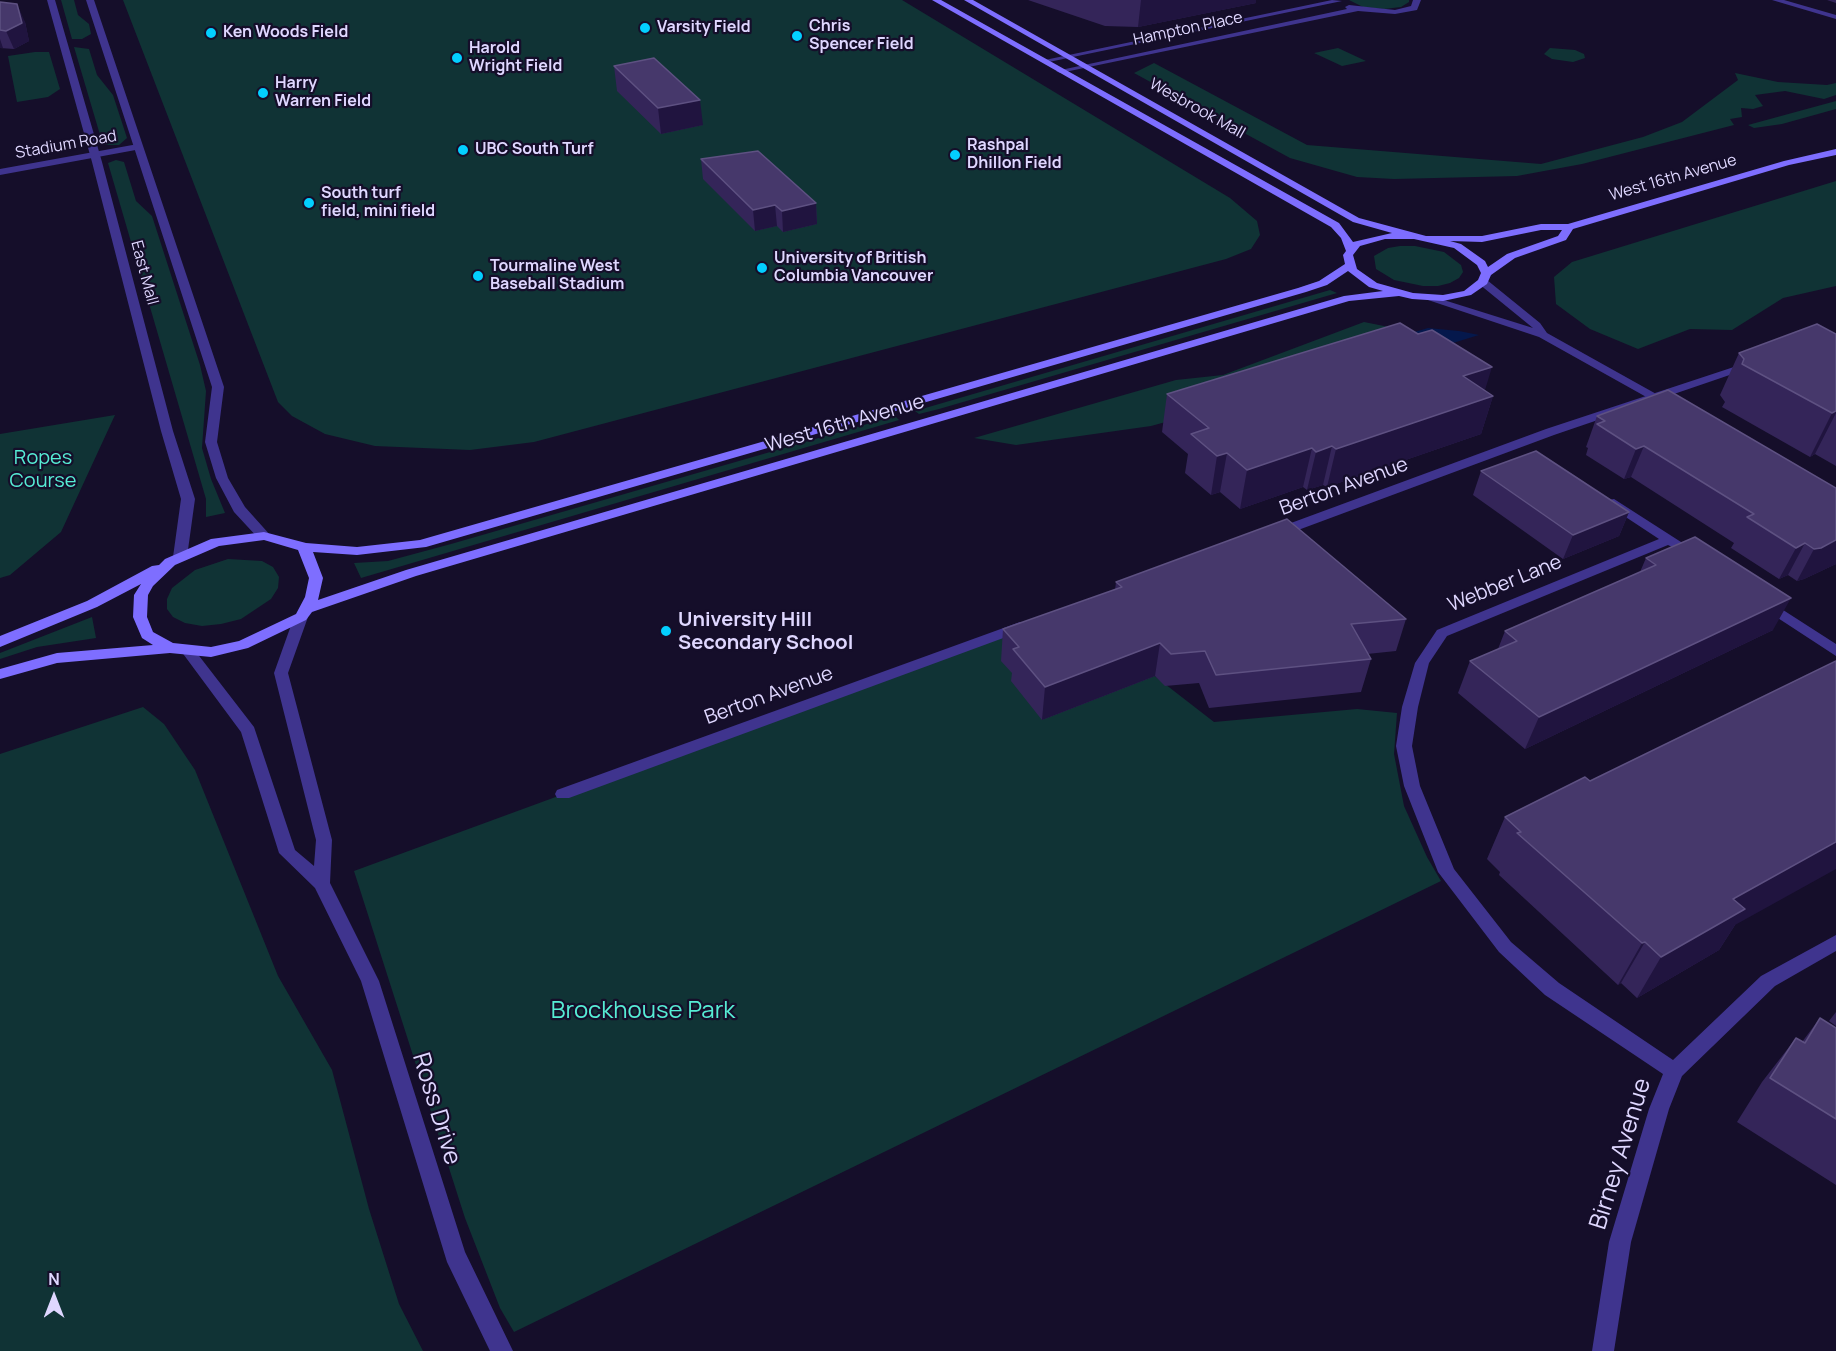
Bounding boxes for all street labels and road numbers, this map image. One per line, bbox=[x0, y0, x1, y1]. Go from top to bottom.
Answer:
street label: Hampton Place bbox=[1132, 8, 1244, 50]
street label: Wesbrook Mall bbox=[1146, 75, 1248, 143]
street label: Stadium Road bbox=[14, 127, 118, 163]
street label: West 16th Avenue bbox=[1607, 151, 1739, 205]
street label: East Mall bbox=[126, 239, 162, 307]
street label: West 16th Avenue bbox=[763, 390, 927, 458]
street label: Berton Avenue bbox=[1276, 453, 1412, 521]
street label: Webber Lane bbox=[1445, 550, 1565, 618]
street label: Berton Avenue bbox=[701, 662, 837, 730]
street label: Ross Drive bbox=[405, 1050, 467, 1168]
street label: Birney Avenue bbox=[1584, 1075, 1658, 1233]

